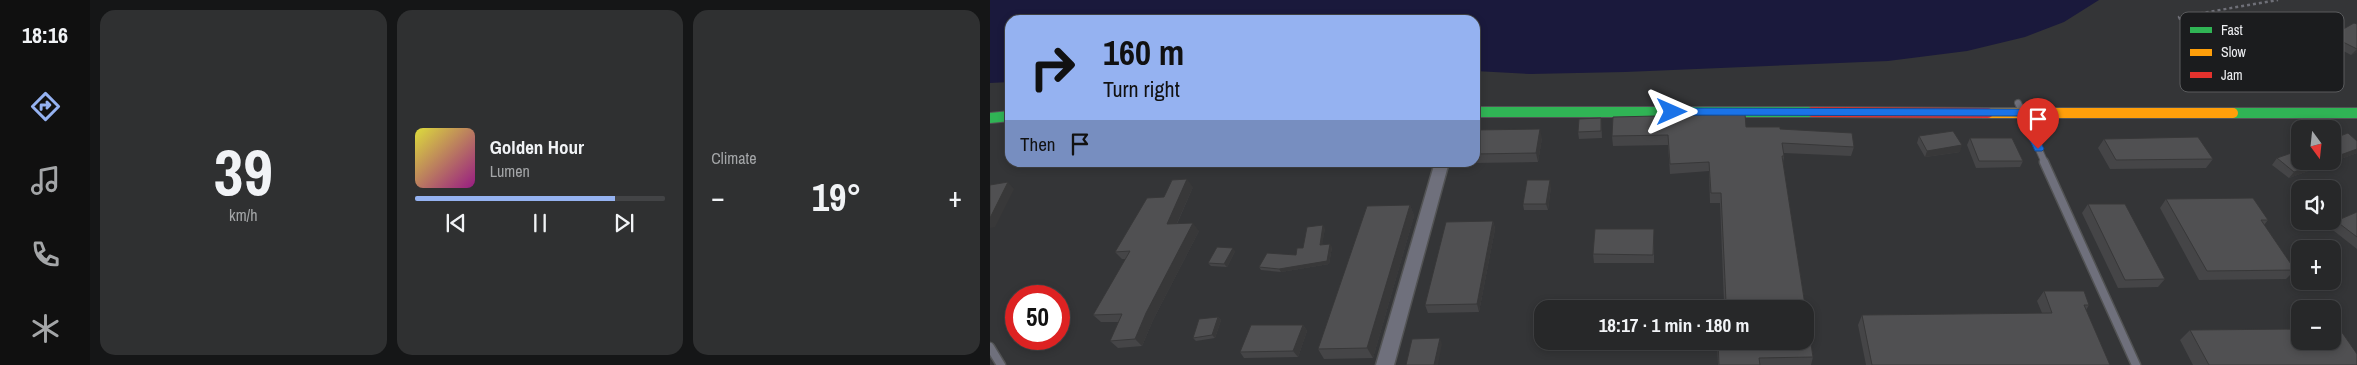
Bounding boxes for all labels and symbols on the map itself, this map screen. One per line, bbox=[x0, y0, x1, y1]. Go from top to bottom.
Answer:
legend bbox=[2180, 12, 2344, 92]
text: Fast bbox=[2221, 21, 2243, 39]
text: Slow bbox=[2221, 43, 2247, 61]
text: Jam bbox=[2221, 66, 2243, 84]
position arrow bbox=[1645, 85, 1697, 137]
pin bbox=[2017, 98, 2059, 149]
north arrow bbox=[2291, 120, 2341, 170]
speed limit sign: 50 bbox=[1005, 285, 1070, 350]

